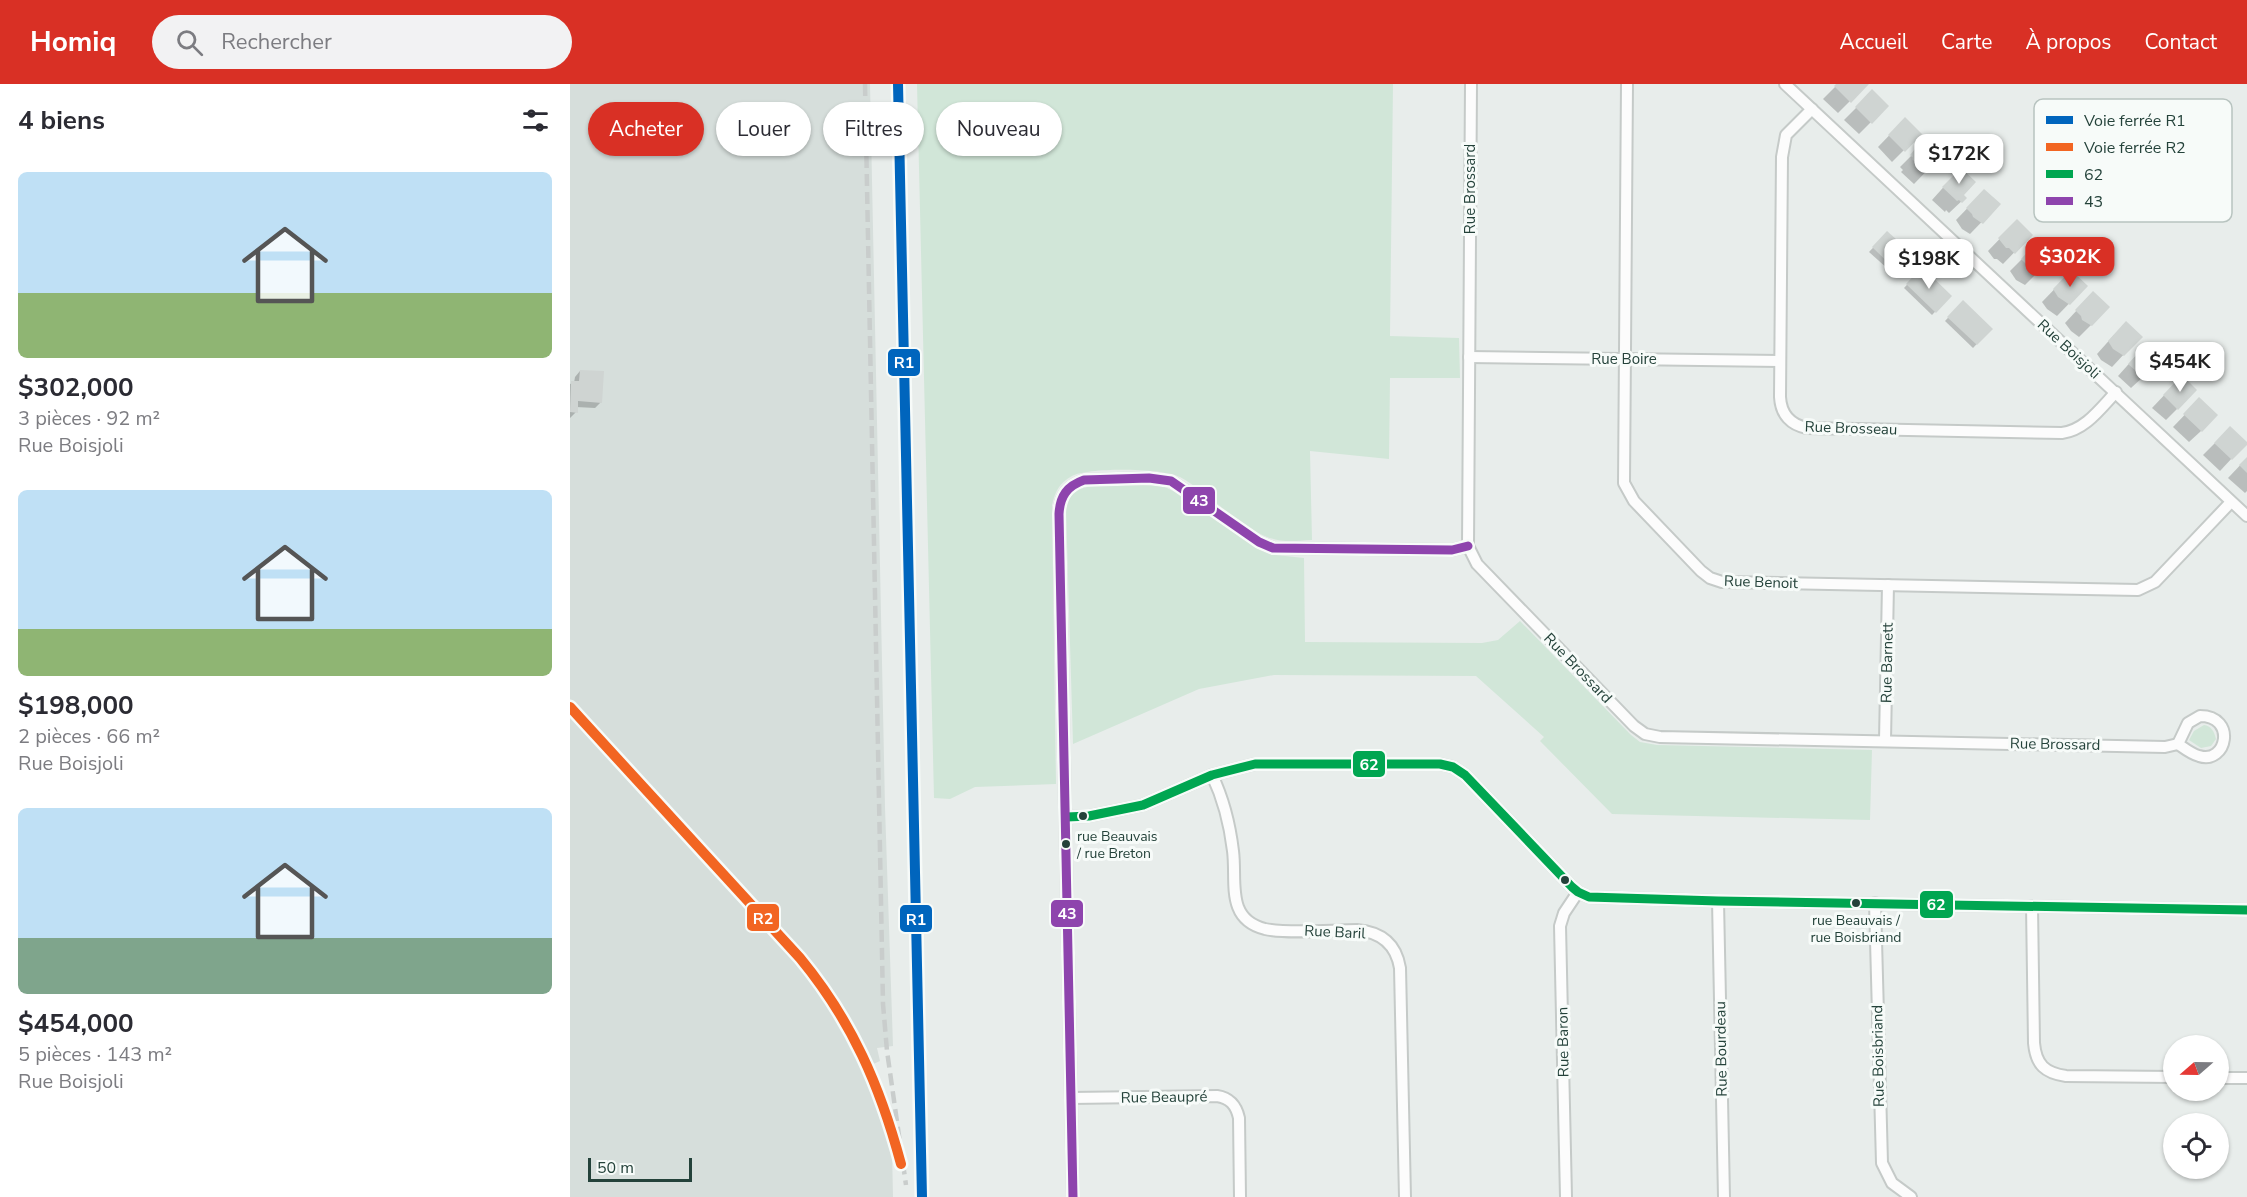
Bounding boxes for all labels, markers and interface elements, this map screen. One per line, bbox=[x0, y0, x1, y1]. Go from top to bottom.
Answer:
search box bbox=[152, 15, 572, 69]
text: Homiq bbox=[30, 23, 116, 61]
icon: search bbox=[173, 26, 206, 59]
text: Rechercher bbox=[221, 27, 332, 57]
text: Accueil bbox=[1839, 28, 1908, 56]
text: Carte bbox=[1941, 28, 1992, 56]
text: À propos bbox=[2025, 28, 2111, 56]
text: Contact bbox=[2144, 28, 2217, 56]
legend bbox=[2034, 99, 2232, 222]
chip: Acheter bbox=[588, 102, 704, 156]
chip: Louer bbox=[716, 102, 811, 156]
chip: Filtres bbox=[823, 102, 924, 156]
chip: Nouveau bbox=[936, 102, 1062, 156]
text: 4 biens bbox=[18, 103, 105, 138]
icon: filters bbox=[519, 104, 552, 137]
text: Voie ferrée R1 bbox=[2083, 110, 2186, 132]
pin: $172K bbox=[1917, 134, 2001, 185]
text: Voie ferrée R2 bbox=[2083, 137, 2186, 159]
text: $172K bbox=[1928, 140, 1990, 167]
street label: Rue Brossard bbox=[1460, 144, 1480, 234]
text: 62 bbox=[2084, 164, 2103, 186]
text: 43 bbox=[2084, 191, 2103, 213]
icon: home bbox=[231, 211, 339, 319]
pin: $302K bbox=[2028, 237, 2112, 288]
pin: $198K bbox=[1887, 239, 1971, 290]
text: $302K bbox=[2039, 243, 2101, 270]
text: $198K bbox=[1898, 245, 1960, 272]
street label: Rue Boisjoli bbox=[2033, 315, 2105, 383]
pin: $454K bbox=[2138, 342, 2222, 393]
line badge: R1 bbox=[887, 348, 921, 377]
text: $454K bbox=[2149, 348, 2211, 375]
street label: Rue Boire bbox=[1591, 349, 1657, 369]
text: R1 bbox=[894, 352, 914, 374]
text: $302,000 bbox=[18, 370, 134, 405]
text: 3 pièces · 92 m² bbox=[18, 405, 160, 432]
street label: Rue Brosseau bbox=[1804, 416, 1898, 440]
text: Rue Boisjoli bbox=[18, 432, 124, 459]
line badge: 43 bbox=[1182, 486, 1216, 515]
text: 43 bbox=[1189, 490, 1209, 512]
icon: home bbox=[231, 529, 339, 637]
street label: Rue Benoit bbox=[1724, 571, 1799, 593]
street label: Rue Barnett bbox=[1876, 622, 1898, 703]
street label: Rue Brossard bbox=[1539, 629, 1617, 707]
text: $198,000 bbox=[18, 688, 134, 723]
text: 2 pièces · 66 m² bbox=[18, 723, 160, 750]
street label: Rue Brossard bbox=[2010, 733, 2100, 755]
text: Rue Boisjoli bbox=[18, 750, 124, 777]
line badge: 62 bbox=[1352, 750, 1386, 778]
text: 62 bbox=[1359, 754, 1379, 776]
unlabelled marker bbox=[1077, 810, 1089, 822]
place label: rue Beauvais / rue Breton bbox=[1076, 827, 1158, 863]
marker: rue Beauvais / rue Breton bbox=[1060, 838, 1072, 850]
icon: home bbox=[231, 847, 339, 955]
unlabelled marker bbox=[1559, 874, 1571, 886]
line badge: 62 bbox=[1919, 890, 1954, 919]
text: 62 bbox=[1926, 894, 1946, 916]
marker: rue Beauvais / rue Boisbriand bbox=[1850, 897, 1862, 909]
line badge: 43 bbox=[1050, 899, 1084, 928]
line badge: R2 bbox=[746, 903, 780, 932]
text: 43 bbox=[1057, 903, 1077, 925]
line badge: R1 bbox=[899, 904, 933, 933]
text: R2 bbox=[753, 908, 773, 930]
text: R1 bbox=[906, 909, 926, 931]
place label: rue Beauvais / rue Boisbriand bbox=[1810, 911, 1902, 947]
street label: Rue Baril bbox=[1304, 920, 1367, 944]
street label: Rue Bourdeau bbox=[1710, 1001, 1732, 1097]
street label: Rue Boisbriand bbox=[1867, 1005, 1889, 1107]
text: $454,000 bbox=[18, 1006, 134, 1041]
street label: Rue Baron bbox=[1552, 1007, 1574, 1077]
north arrow bbox=[2163, 1035, 2229, 1101]
map controls bbox=[2163, 1035, 2229, 1179]
text: 5 pièces · 143 m² bbox=[18, 1041, 172, 1068]
text: Rue Boisjoli bbox=[18, 1068, 124, 1095]
street label: Rue Beaupré bbox=[1120, 1086, 1208, 1108]
button: locate bbox=[2163, 1113, 2229, 1179]
scale bar bbox=[588, 1155, 692, 1182]
text: 50 m bbox=[597, 1157, 634, 1179]

